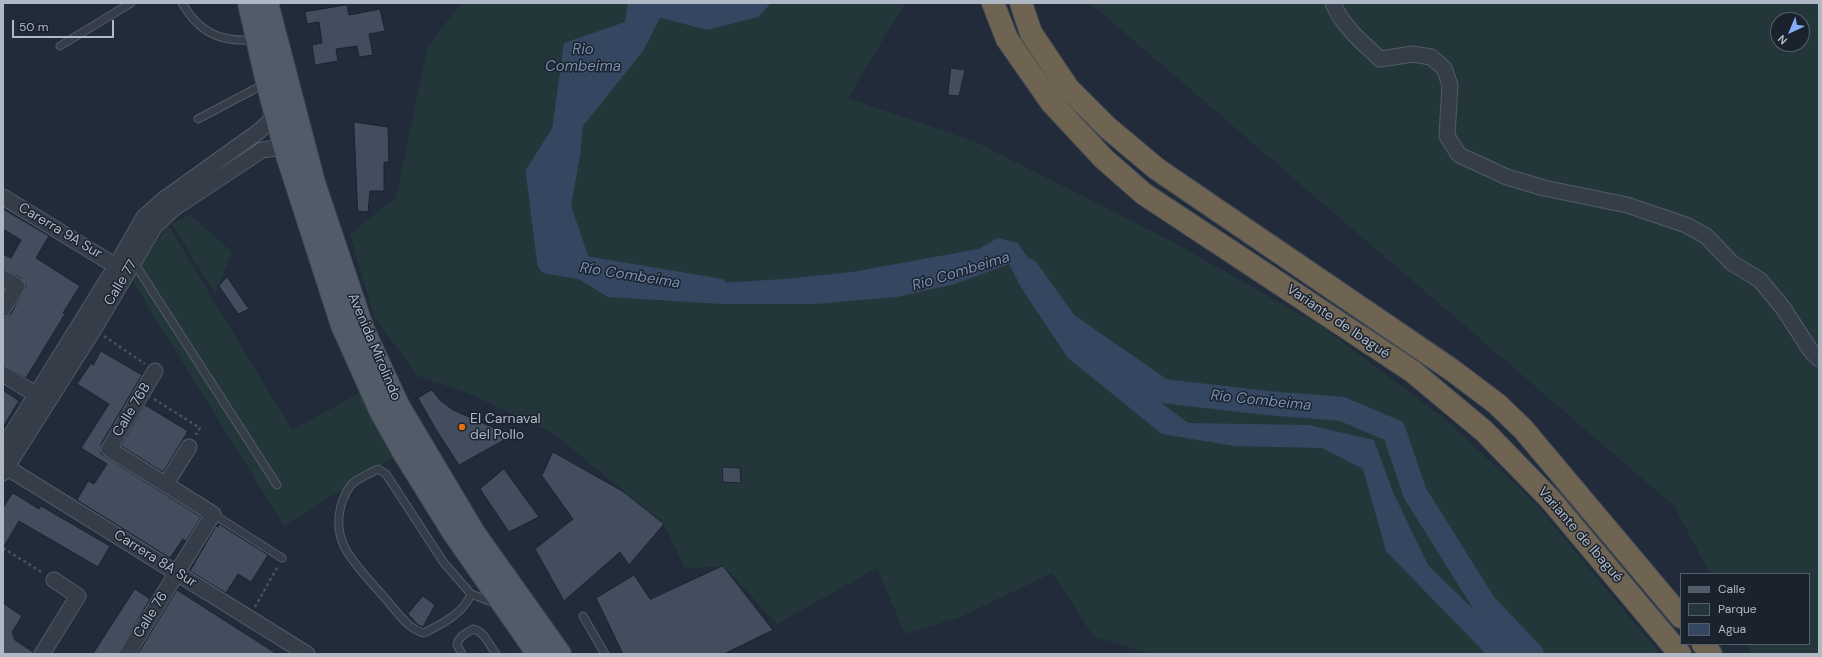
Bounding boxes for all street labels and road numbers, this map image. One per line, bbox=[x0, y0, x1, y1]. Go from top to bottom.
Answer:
street label: Carerra 9A Sur bbox=[15, 199, 105, 263]
street label: Calle 77 bbox=[101, 257, 141, 309]
street label: Variante de Ibagué bbox=[1283, 281, 1393, 363]
street label: Avenida Mirolindo bbox=[344, 291, 404, 403]
street label: Calle 76B bbox=[109, 380, 155, 440]
street label: Variante de Ibagué bbox=[1534, 484, 1626, 586]
street label: Carrera 8A Sur bbox=[110, 527, 200, 591]
street label: Calle 76 bbox=[130, 589, 172, 641]

